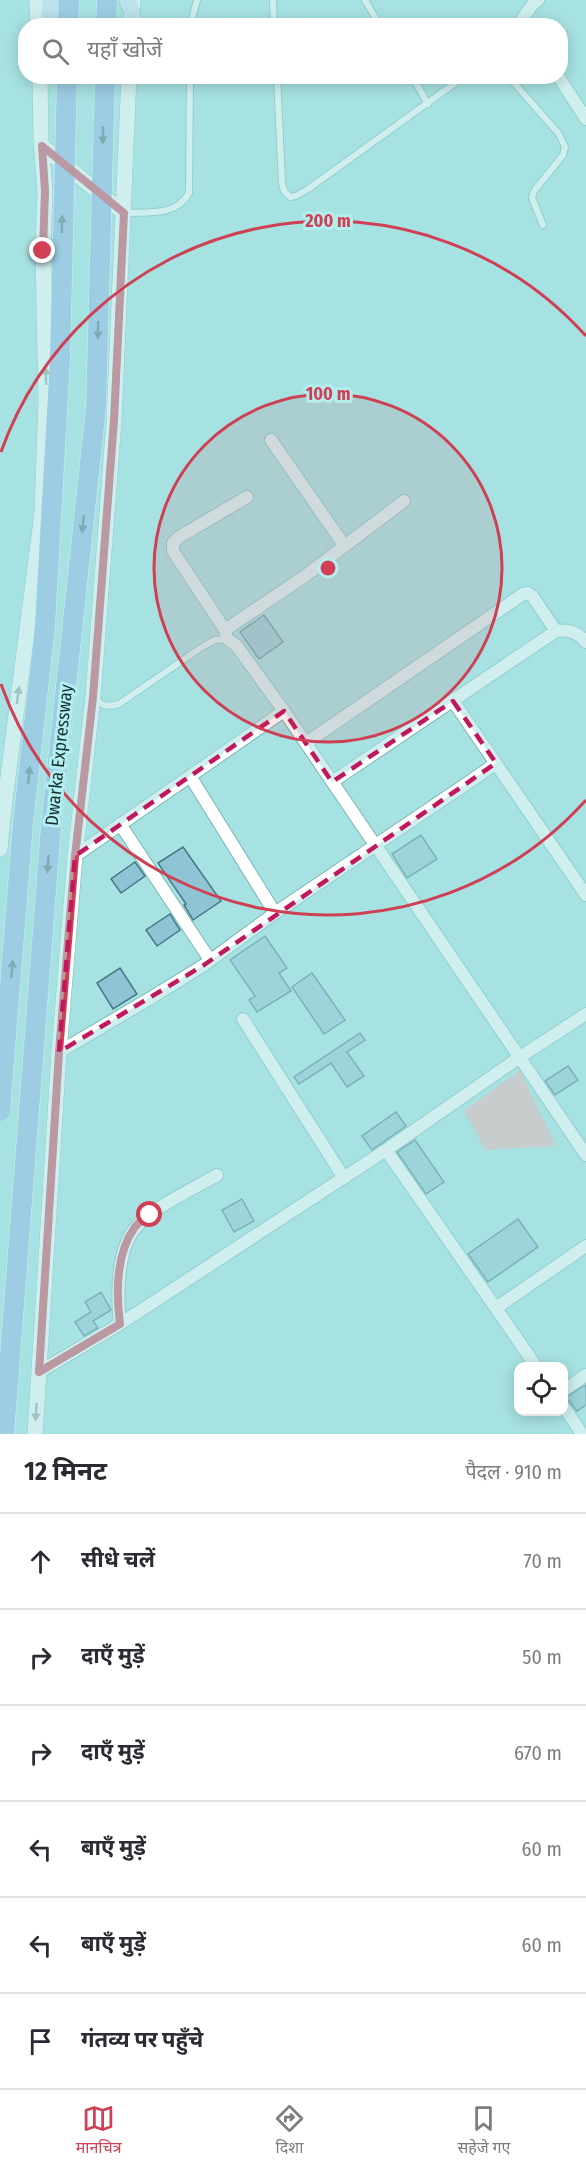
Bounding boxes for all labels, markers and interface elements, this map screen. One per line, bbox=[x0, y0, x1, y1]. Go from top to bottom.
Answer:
search box bbox=[18, 18, 568, 84]
icon: search bbox=[39, 35, 72, 68]
text: यहाँ खोजें bbox=[87, 36, 162, 63]
one-way arrow bbox=[98, 125, 108, 144]
text: 200 m bbox=[304, 210, 351, 232]
one-way arrow bbox=[57, 215, 67, 234]
route end bbox=[29, 237, 55, 263]
one-way arrow bbox=[93, 320, 103, 339]
one-way arrow bbox=[41, 367, 50, 386]
text: 100 m bbox=[306, 383, 350, 405]
one-way arrow bbox=[78, 515, 88, 534]
centre of rings bbox=[318, 558, 338, 578]
street label: Dwarka Expressway bbox=[41, 683, 77, 827]
one-way arrow bbox=[13, 686, 23, 705]
one-way arrow bbox=[24, 766, 34, 785]
one-way arrow bbox=[44, 855, 53, 874]
one-way arrow bbox=[7, 960, 16, 979]
route start bbox=[136, 1201, 162, 1227]
map controls bbox=[514, 1362, 568, 1416]
button: locate bbox=[514, 1362, 568, 1416]
one-way arrow bbox=[31, 1403, 41, 1422]
text: 12 मिनट bbox=[24, 1456, 107, 1487]
text: पैदल · 910 m bbox=[465, 1460, 562, 1484]
icon: ahead bbox=[24, 1545, 57, 1578]
text: सीधे चलें bbox=[81, 1546, 155, 1573]
text: 70 m bbox=[524, 1549, 562, 1573]
icon: right bbox=[24, 1641, 57, 1674]
text: दाएँ मुड़ें bbox=[81, 1642, 145, 1669]
text: 50 m bbox=[522, 1645, 562, 1669]
icon: right bbox=[24, 1737, 57, 1770]
text: दाएँ मुड़ें bbox=[81, 1738, 145, 1765]
text: 670 m bbox=[514, 1741, 562, 1765]
icon: left bbox=[24, 1833, 57, 1866]
text: बाएँ मुड़ें bbox=[81, 1834, 146, 1861]
text: 60 m bbox=[522, 1837, 562, 1861]
icon: left bbox=[24, 1929, 57, 1962]
text: बाएँ मुड़ें bbox=[81, 1930, 146, 1957]
text: 60 m bbox=[522, 1933, 562, 1957]
icon: arrive bbox=[24, 2025, 57, 2058]
text: गंतव्य पर पहुँचे bbox=[81, 2026, 203, 2053]
tab: मानचित्र bbox=[76, 2102, 121, 2160]
tab: दिशा bbox=[273, 2102, 306, 2160]
tab: सहेजे गए bbox=[457, 2102, 510, 2160]

